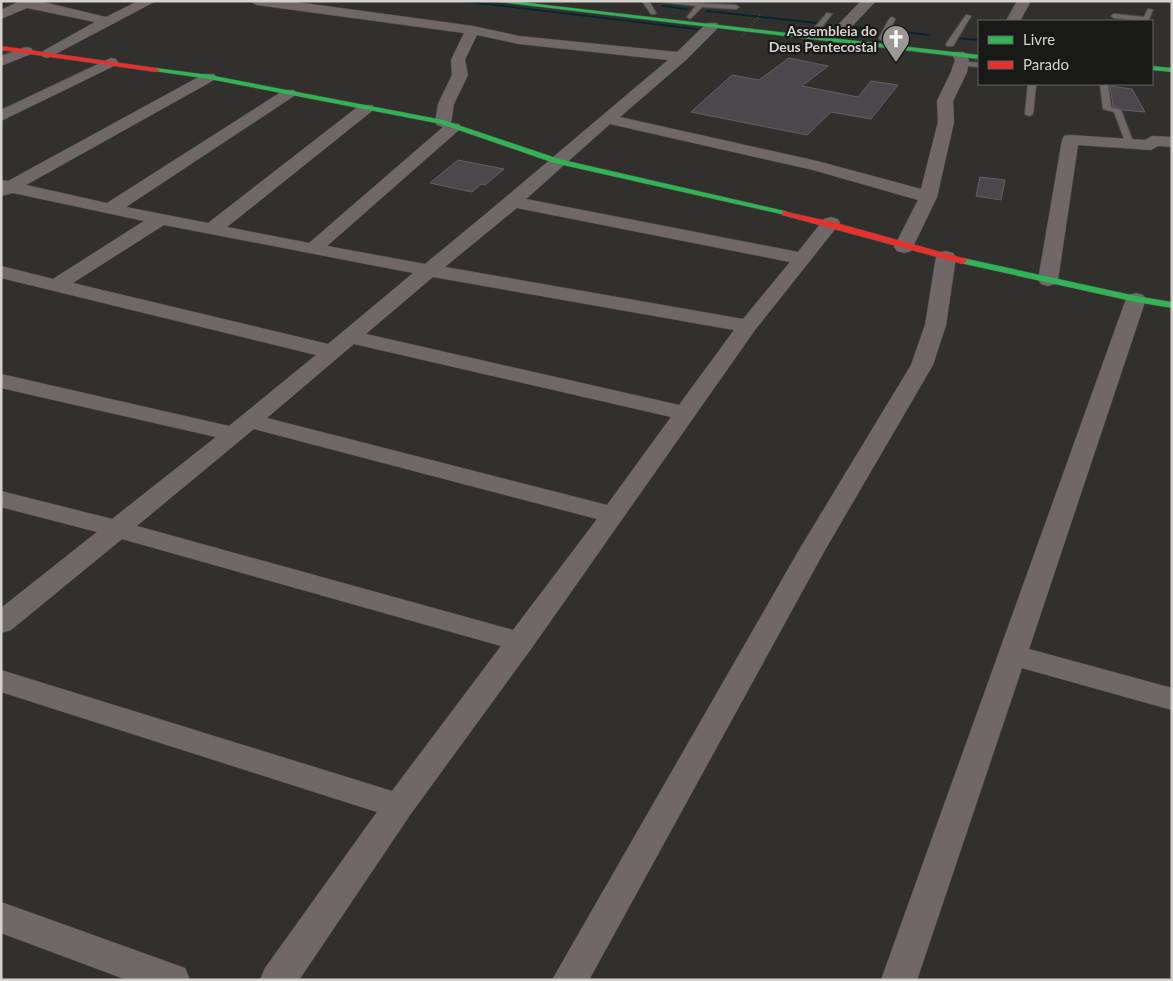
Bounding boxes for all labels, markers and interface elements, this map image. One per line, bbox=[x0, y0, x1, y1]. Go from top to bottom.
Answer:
legend bbox=[978, 20, 1153, 85]
place label: Assembleia do Deus Pentecostal bbox=[769, 22, 877, 55]
church icon: Assembleia do Deus Pentecostal bbox=[881, 24, 911, 63]
text: Livre bbox=[1023, 30, 1055, 48]
text: Parado bbox=[1023, 55, 1069, 73]

